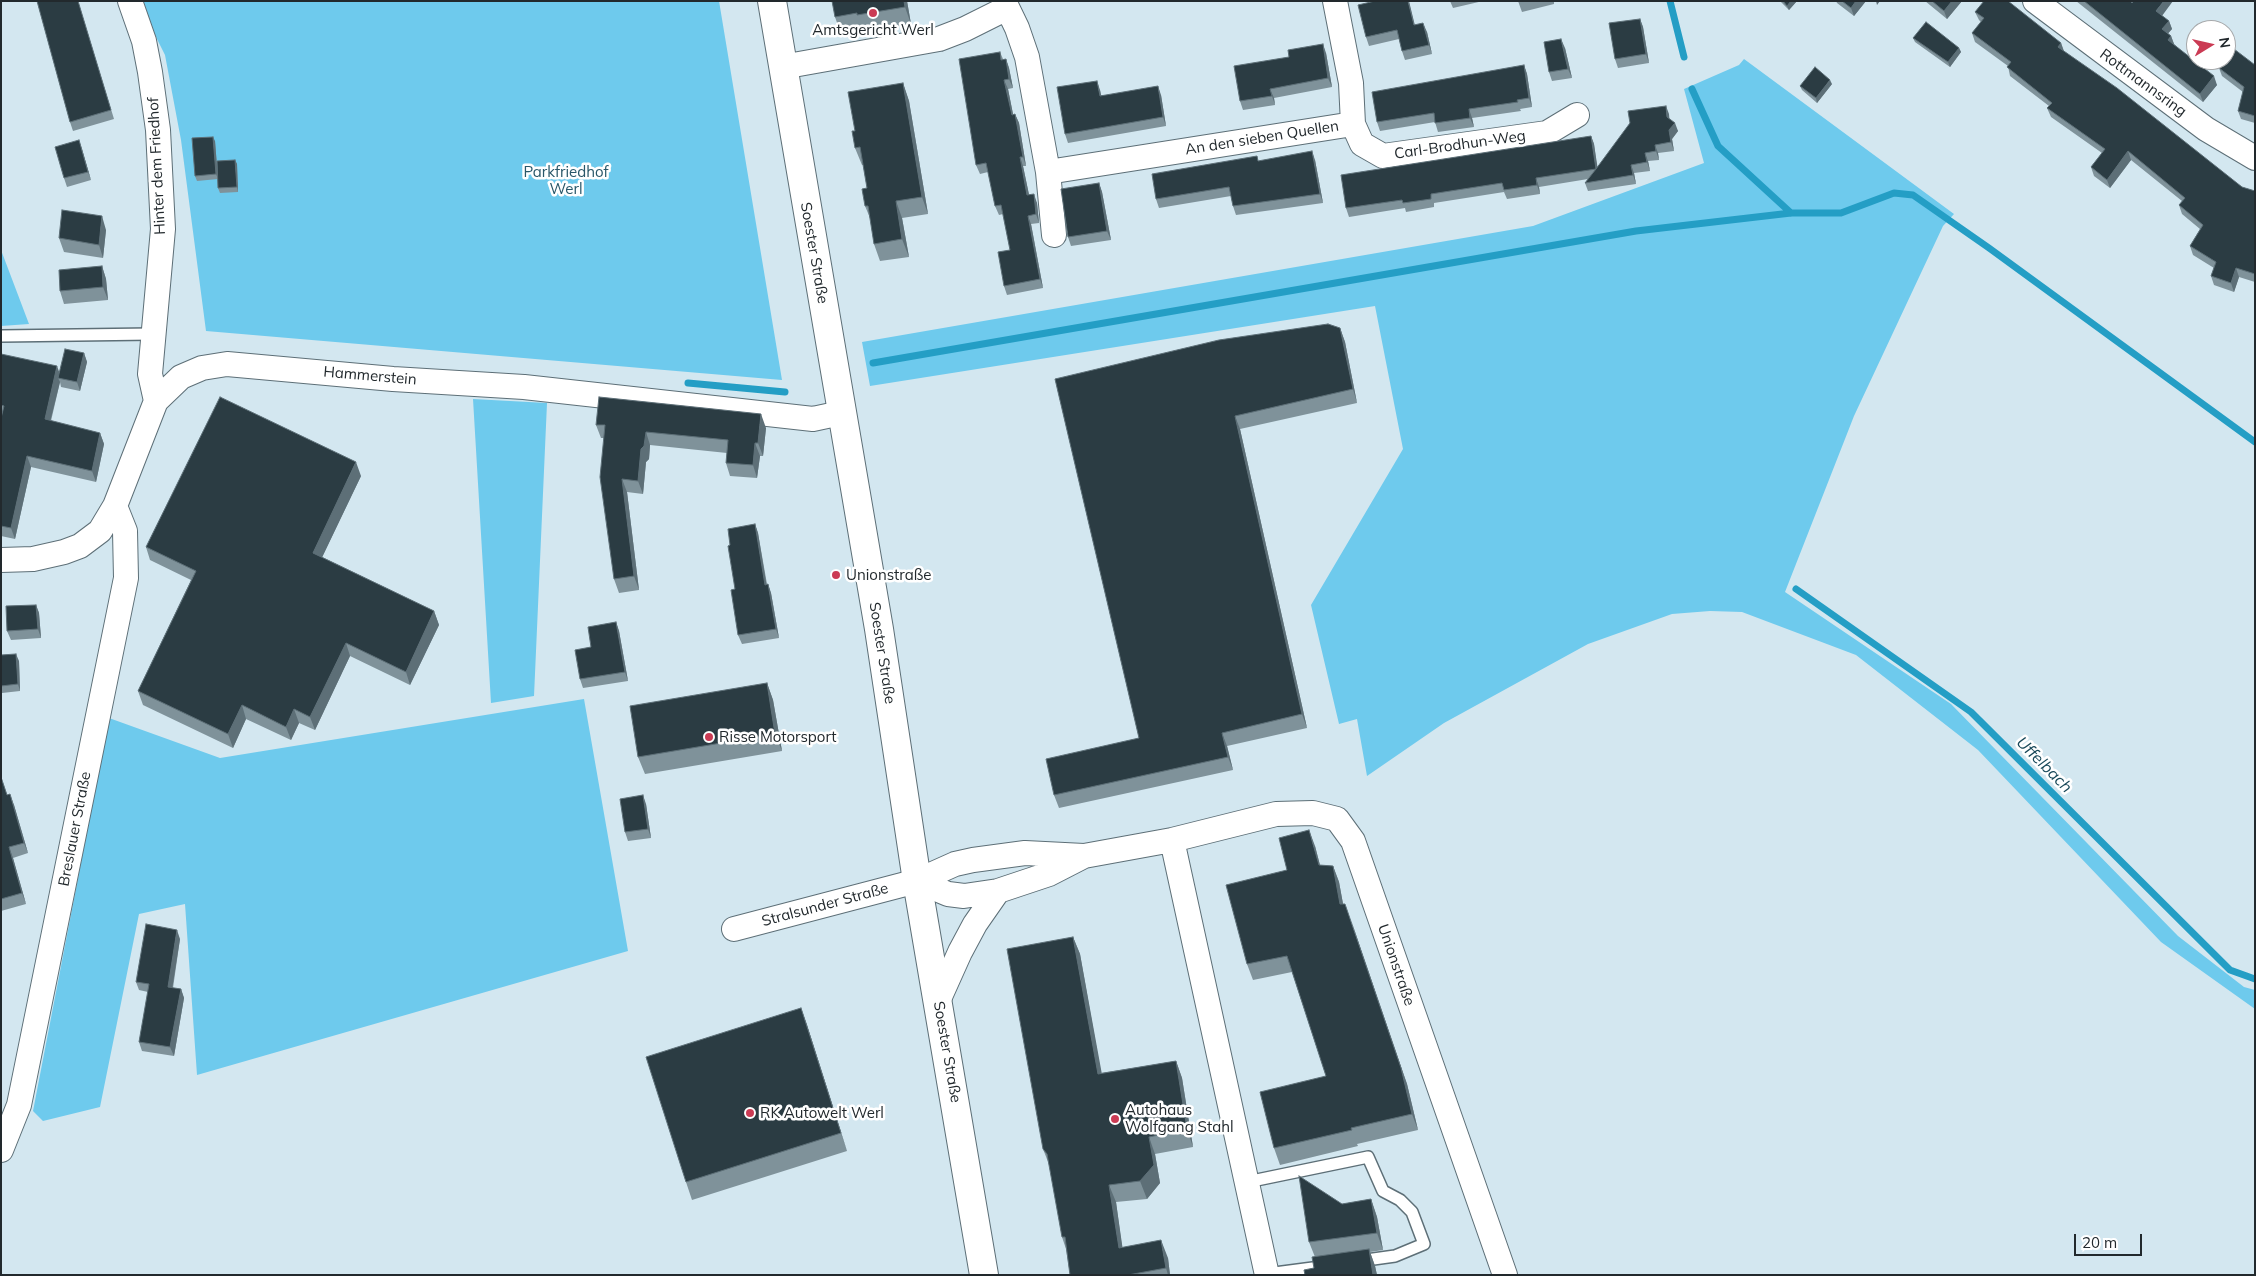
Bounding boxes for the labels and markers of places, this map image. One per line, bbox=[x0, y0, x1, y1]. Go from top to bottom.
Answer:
marker: Amtsgericht Werl bbox=[867, 7, 879, 19]
place label: Amtsgericht Werl bbox=[812, 21, 934, 39]
place label: Unionstraße bbox=[846, 566, 931, 584]
marker: Unionstraße bbox=[830, 569, 842, 581]
place label: Risse Motorsport bbox=[719, 728, 836, 746]
marker: Risse Motorsport bbox=[703, 731, 715, 743]
place label: Autohaus Wolfgang Stahl bbox=[1125, 1101, 1234, 1136]
place label: RK Autowelt Werl bbox=[760, 1104, 884, 1122]
marker: RK Autowelt Werl bbox=[744, 1107, 756, 1119]
marker: Autohaus Wolfgang Stahl bbox=[1109, 1113, 1121, 1125]

